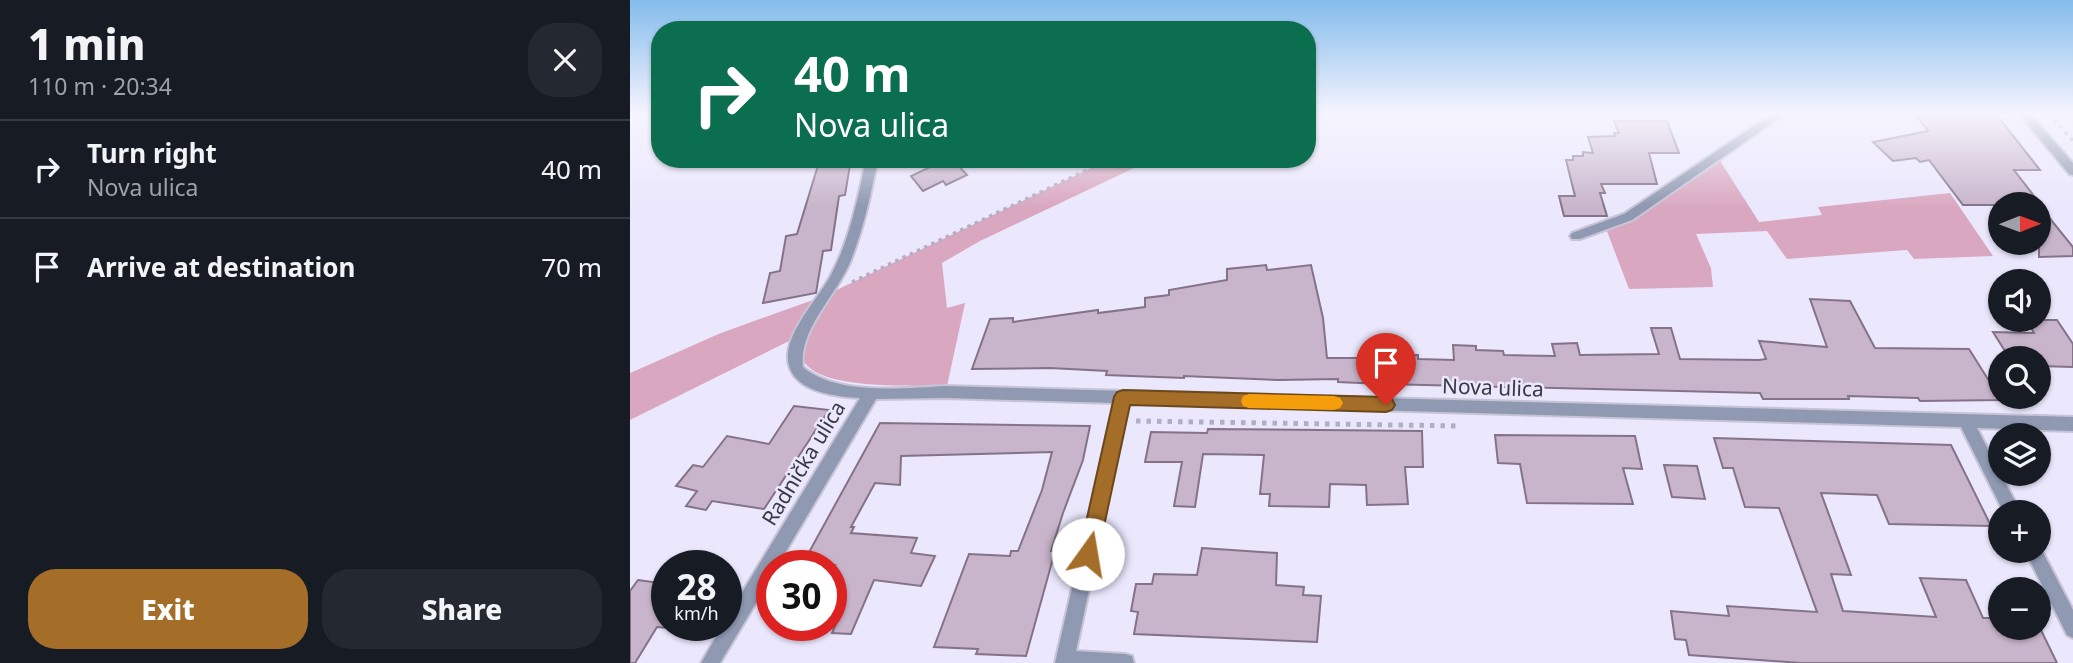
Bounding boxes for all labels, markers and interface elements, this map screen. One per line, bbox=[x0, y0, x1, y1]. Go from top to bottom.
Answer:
text: 1 min bbox=[28, 15, 145, 72]
button: close bbox=[528, 23, 602, 97]
text: 40 m bbox=[794, 40, 911, 106]
icon: right bbox=[679, 49, 770, 140]
text: 110 m · 20:34 bbox=[28, 70, 172, 102]
text: Nova ulica bbox=[794, 103, 949, 146]
text: Turn right bbox=[87, 135, 217, 171]
icon: right bbox=[28, 150, 66, 188]
text: 40 m bbox=[541, 151, 602, 187]
text: Nova ulica bbox=[87, 171, 199, 203]
north arrow bbox=[1988, 192, 2051, 256]
map controls bbox=[1988, 192, 2051, 640]
icon: arrive bbox=[28, 248, 66, 286]
text: Arrive at destination bbox=[87, 249, 356, 285]
text: 70 m bbox=[541, 249, 602, 285]
button: sound bbox=[1988, 269, 2051, 332]
pin bbox=[1356, 333, 1416, 405]
icon: arrive bbox=[1367, 344, 1405, 382]
button: search bbox=[1988, 346, 2051, 409]
street label: Nova ulica bbox=[1442, 371, 1544, 403]
street label: Radnička ulica bbox=[755, 396, 851, 530]
button: layers bbox=[1988, 423, 2051, 486]
button: + bbox=[1988, 500, 2051, 563]
position arrow bbox=[1051, 517, 1125, 591]
speed limit sign: 30 bbox=[756, 550, 847, 641]
text: 28 bbox=[676, 563, 717, 610]
button: Exit bbox=[28, 569, 308, 649]
button: Share bbox=[322, 569, 602, 649]
button: − bbox=[1988, 577, 2051, 640]
text: km/h bbox=[674, 601, 719, 625]

